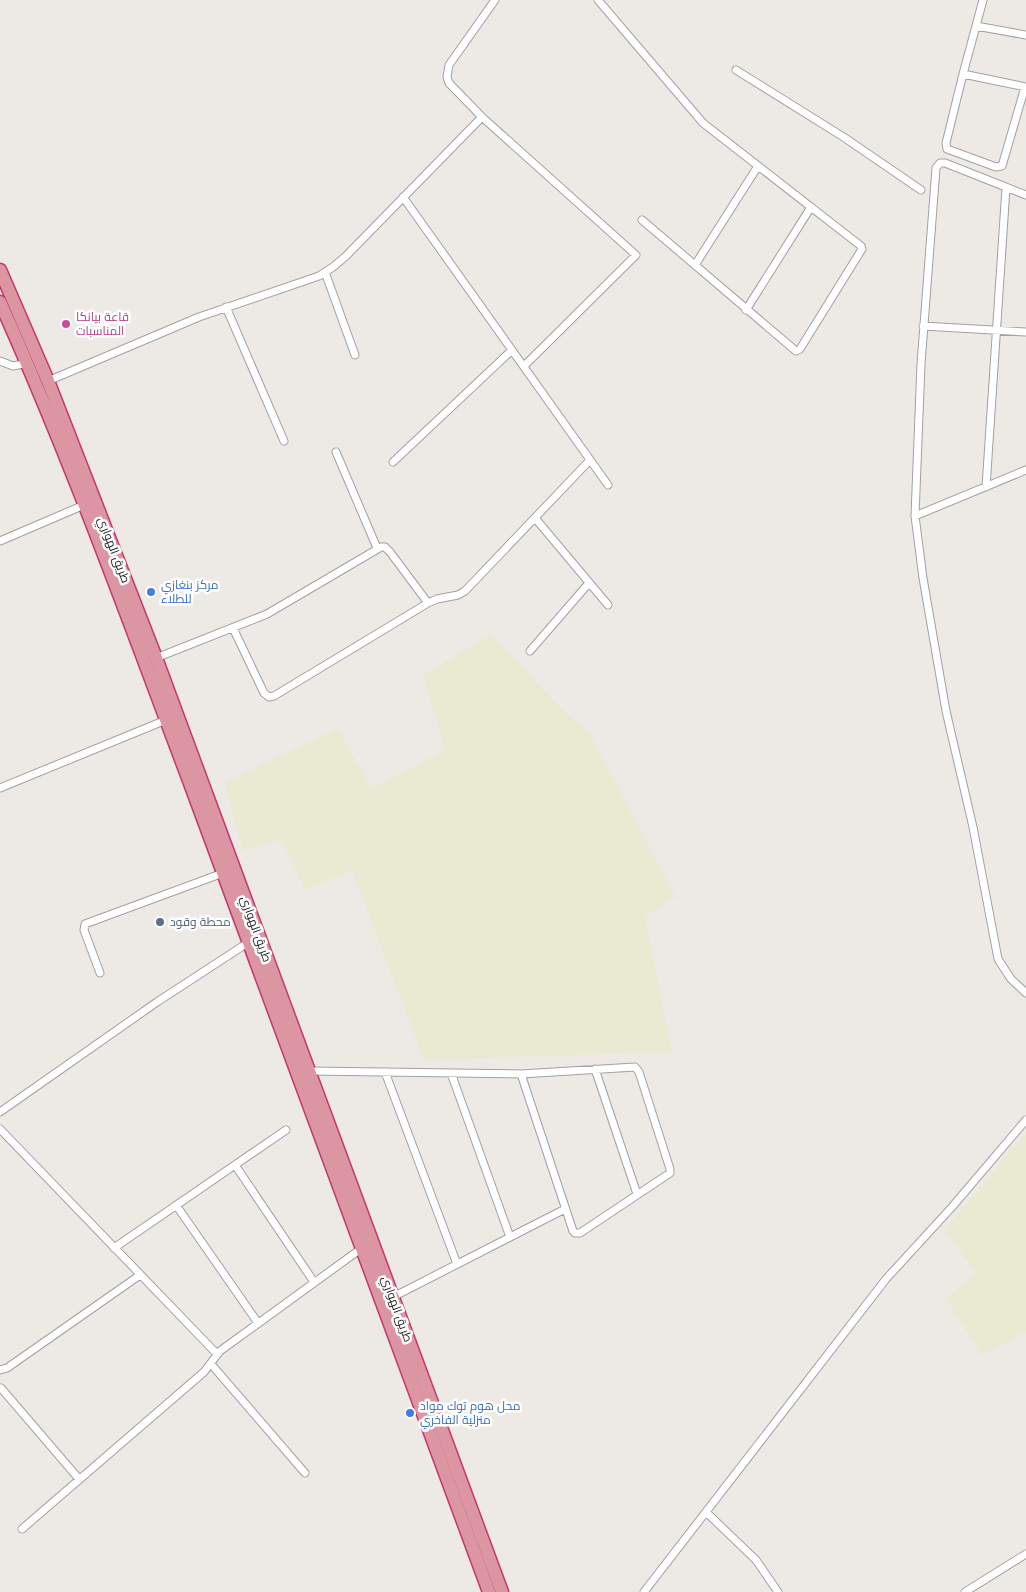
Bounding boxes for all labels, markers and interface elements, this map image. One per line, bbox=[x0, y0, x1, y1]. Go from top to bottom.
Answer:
place label: قاعة بيانكا المناسبات bbox=[76, 309, 129, 338]
marker: قاعة بيانكا المناسبات bbox=[60, 318, 72, 330]
street label: طريق الهواري bbox=[92, 515, 134, 586]
place label: مركز بنغازي للطلاء bbox=[161, 577, 219, 606]
marker: مركز بنغازي للطلاء bbox=[145, 586, 157, 598]
street label: طريق الهواري bbox=[235, 894, 275, 965]
place label: محطة وقود bbox=[170, 914, 231, 929]
marker: محطة وقود bbox=[154, 916, 166, 928]
street label: طريق الهواري bbox=[376, 1274, 416, 1345]
place label: محل هوم توك مواد منزلية الفاخري bbox=[420, 1398, 520, 1430]
marker: محل هوم توك مواد منزلية الفاخري bbox=[404, 1407, 416, 1419]

